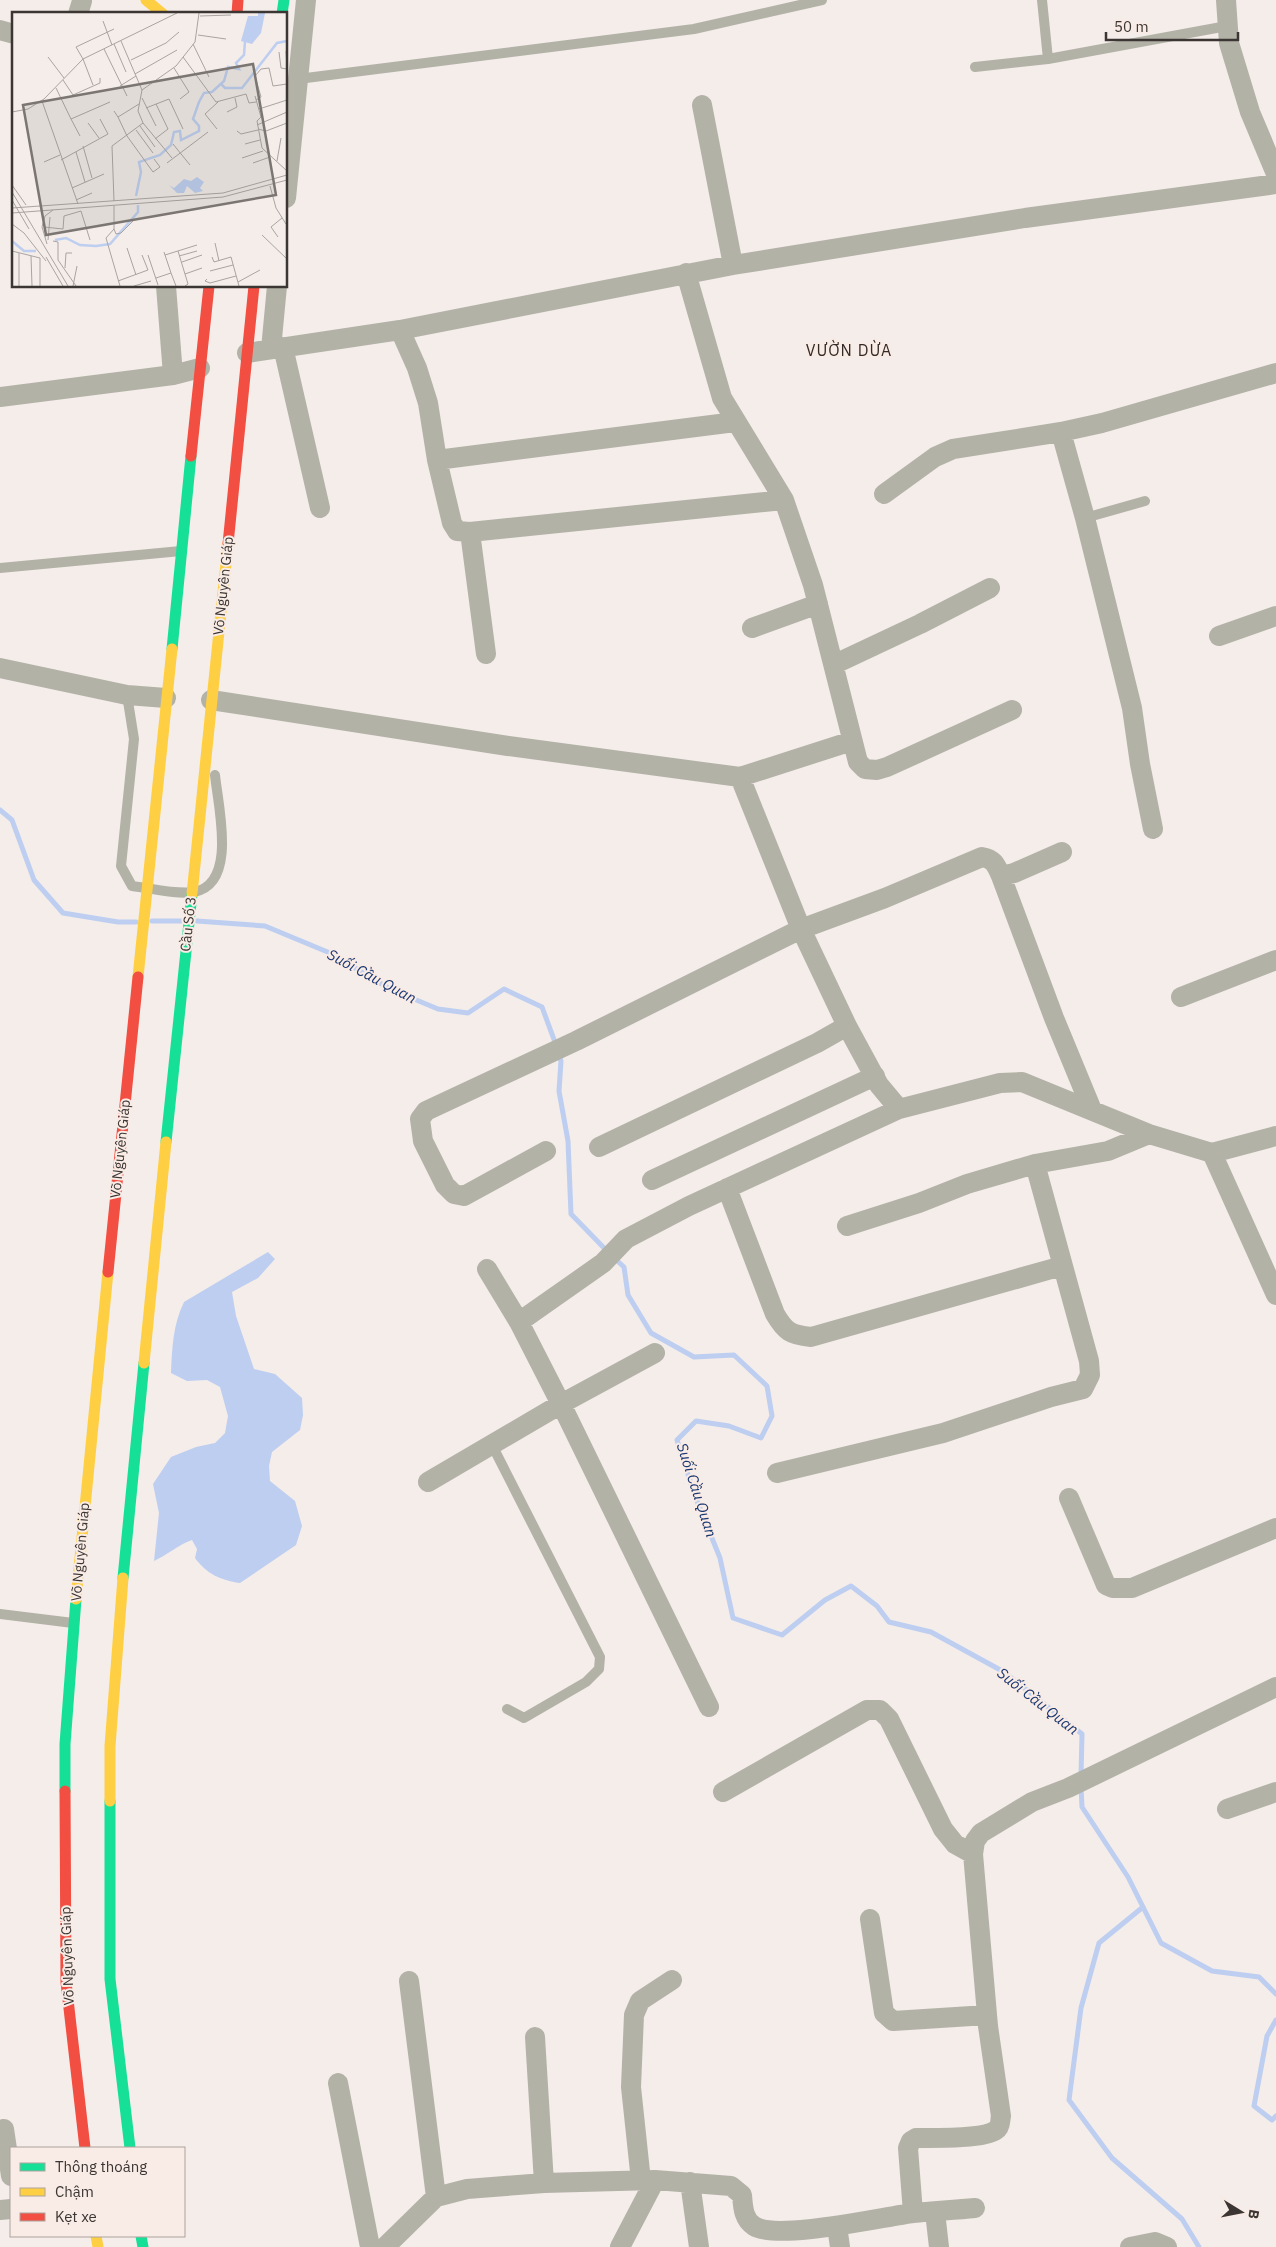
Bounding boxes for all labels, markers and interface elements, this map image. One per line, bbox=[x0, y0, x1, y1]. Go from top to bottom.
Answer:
scale bar bbox=[1106, 10, 1238, 42]
inset map bbox=[12, 12, 288, 288]
text: 50 m bbox=[1114, 17, 1149, 36]
district label: VƯỜN DỪA bbox=[806, 339, 892, 360]
street label: Võ Nguyên Giáp bbox=[209, 536, 237, 636]
street label: Cầu Số 3 bbox=[176, 896, 200, 952]
water label: Suối Cầu Quan bbox=[324, 945, 420, 1007]
street label: Võ Nguyên Giáp bbox=[106, 1099, 134, 1199]
water label: Suối Cầu Quan bbox=[673, 1440, 721, 1540]
street label: Võ Nguyên Giáp bbox=[67, 1502, 93, 1602]
water label: Suối Cầu Quan bbox=[993, 1663, 1083, 1739]
street label: Võ Nguyên Giáp bbox=[56, 1906, 78, 2006]
legend bbox=[10, 2147, 185, 2237]
text: Thông thoáng bbox=[55, 2157, 147, 2176]
text: Chậm bbox=[55, 2182, 94, 2201]
north arrow bbox=[1216, 2187, 1266, 2237]
text: Kẹt xe bbox=[55, 2207, 97, 2226]
text: B bbox=[1244, 2208, 1263, 2220]

